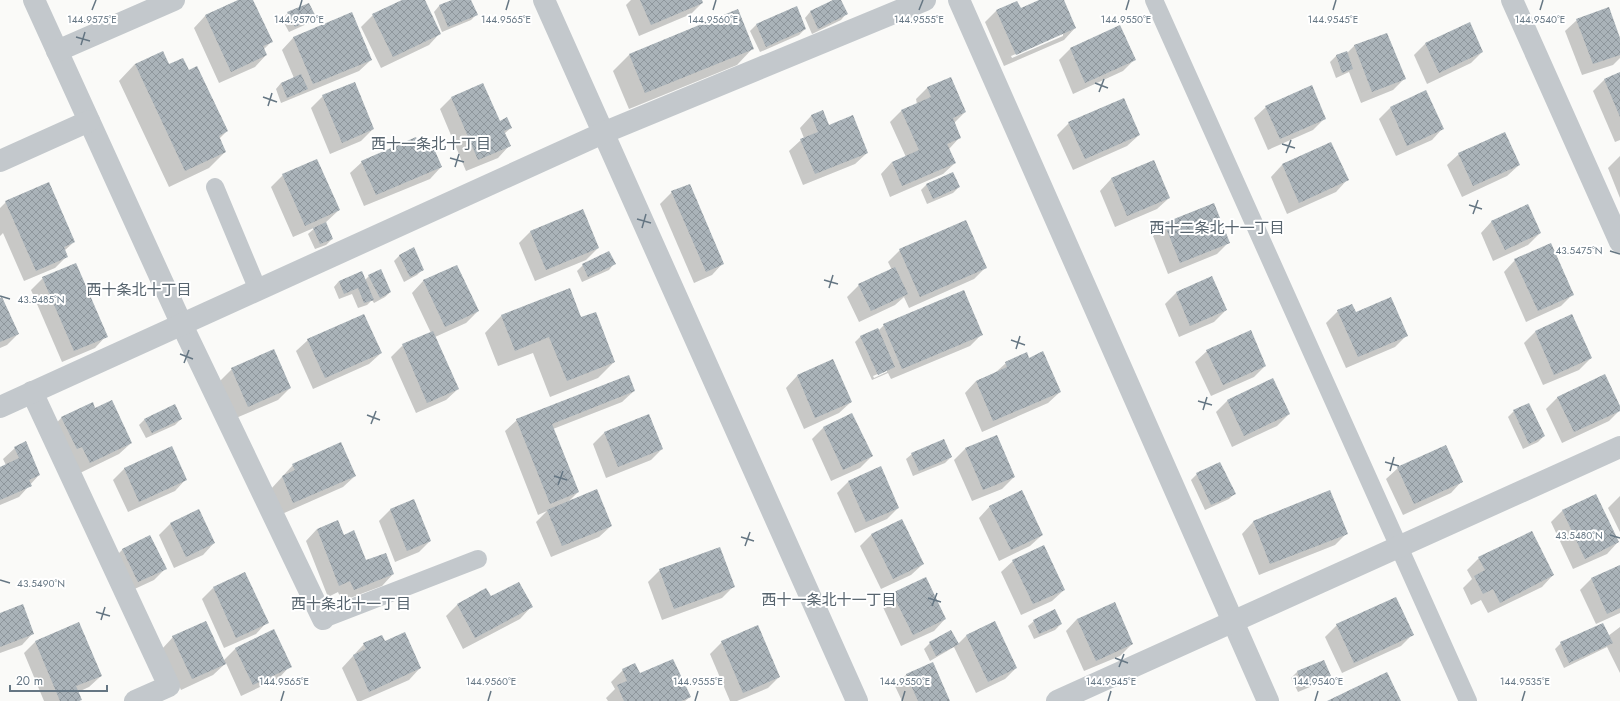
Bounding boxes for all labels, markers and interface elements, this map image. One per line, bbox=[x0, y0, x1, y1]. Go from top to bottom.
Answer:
text: 144.9575°E bbox=[67, 12, 117, 27]
text: 144.9570°E bbox=[274, 12, 324, 27]
text: 144.9565°E bbox=[481, 12, 531, 27]
text: 144.9560°E bbox=[688, 12, 738, 27]
text: 144.9555°E bbox=[894, 12, 944, 27]
text: 144.9550°E bbox=[1101, 12, 1151, 27]
text: 144.9545°E bbox=[1308, 12, 1358, 27]
text: 144.9540°E bbox=[1515, 12, 1565, 27]
district label: 西十一条北十丁目 bbox=[371, 133, 491, 155]
district label: 西十二条北十一丁目 bbox=[1149, 217, 1285, 239]
text: 43.5475°N bbox=[1555, 243, 1603, 258]
district label: 西十条北十丁目 bbox=[86, 279, 192, 301]
text: 43.5485°N bbox=[17, 292, 65, 307]
text: 43.5480°N bbox=[1555, 528, 1603, 543]
text: 43.5490°N bbox=[17, 576, 65, 591]
district label: 西十一条北十一丁目 bbox=[761, 589, 897, 611]
district label: 西十条北十一丁目 bbox=[291, 593, 411, 615]
scale bar bbox=[10, 667, 107, 693]
text: 20 m bbox=[16, 672, 43, 690]
text: 144.9565°E bbox=[259, 674, 309, 689]
text: 144.9560°E bbox=[466, 674, 516, 689]
text: 144.9555°E bbox=[673, 674, 723, 689]
text: 144.9550°E bbox=[880, 674, 930, 689]
text: 144.9545°E bbox=[1086, 674, 1136, 689]
text: 144.9540°E bbox=[1293, 674, 1343, 689]
text: 144.9535°E bbox=[1500, 674, 1550, 689]

